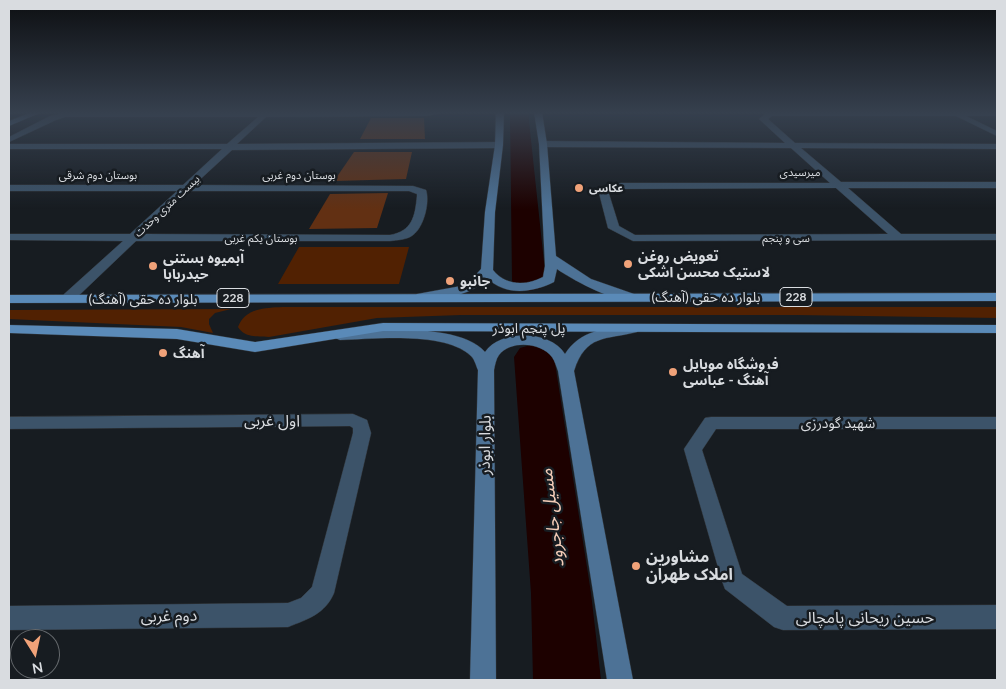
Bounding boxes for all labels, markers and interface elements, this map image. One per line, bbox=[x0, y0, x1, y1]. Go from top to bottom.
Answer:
street label: میرسیدی bbox=[780, 165, 820, 179]
street label: بوستان دوم شرقی bbox=[59, 168, 137, 182]
street label: بوستان دوم غربی bbox=[262, 168, 336, 182]
street label: بیست متری وحدت bbox=[131, 172, 203, 240]
place label: عکاسى bbox=[589, 181, 623, 195]
marker: عکاسى bbox=[573, 182, 585, 194]
street label: بوستان یکم غربی bbox=[225, 231, 297, 245]
street label: سی و پنجم bbox=[762, 231, 810, 245]
place label: تعویض روغن لاستیک محسن اشکی bbox=[638, 248, 770, 280]
place label: آبمیوه بستنی حیدربابا bbox=[163, 250, 244, 282]
marker: تعویض روغن لاستیک محسن اشکی bbox=[622, 258, 634, 270]
marker: آبمیوه بستنی حیدربابا bbox=[147, 260, 159, 272]
place label: جانبو bbox=[460, 273, 490, 289]
marker: جانبو bbox=[444, 275, 456, 287]
road number: 228 bbox=[217, 288, 249, 308]
road number: 228 bbox=[780, 288, 812, 306]
street label: بلوار ده حقی (آهنگ) bbox=[652, 289, 760, 305]
street label: بلوار ده حقی (آهنگ) bbox=[89, 291, 197, 307]
street label: پل پنجم ابوذر bbox=[493, 320, 565, 336]
place label: آهنگ bbox=[173, 345, 204, 361]
marker: آهنگ bbox=[157, 347, 169, 359]
place label: فروشگاه موبایل آهنگ - عباسی bbox=[683, 356, 779, 388]
marker: فروشگاه موبایل آهنگ - عباسی bbox=[667, 366, 679, 378]
street label: اول غربی bbox=[244, 411, 300, 431]
street label: بلوار ابوذر bbox=[475, 415, 495, 475]
street label: شهید گودرزی bbox=[801, 415, 875, 431]
water label: مسیل جاجرود bbox=[535, 468, 569, 568]
place label: مشاورین املاک طهران bbox=[646, 547, 733, 585]
marker: مشاورین املاک طهران bbox=[630, 560, 642, 572]
street label: دوم غربی bbox=[141, 606, 197, 626]
street label: حسین ریحانی پامچالی bbox=[796, 608, 934, 628]
north arrow bbox=[10, 629, 60, 679]
text: N bbox=[31, 659, 44, 678]

